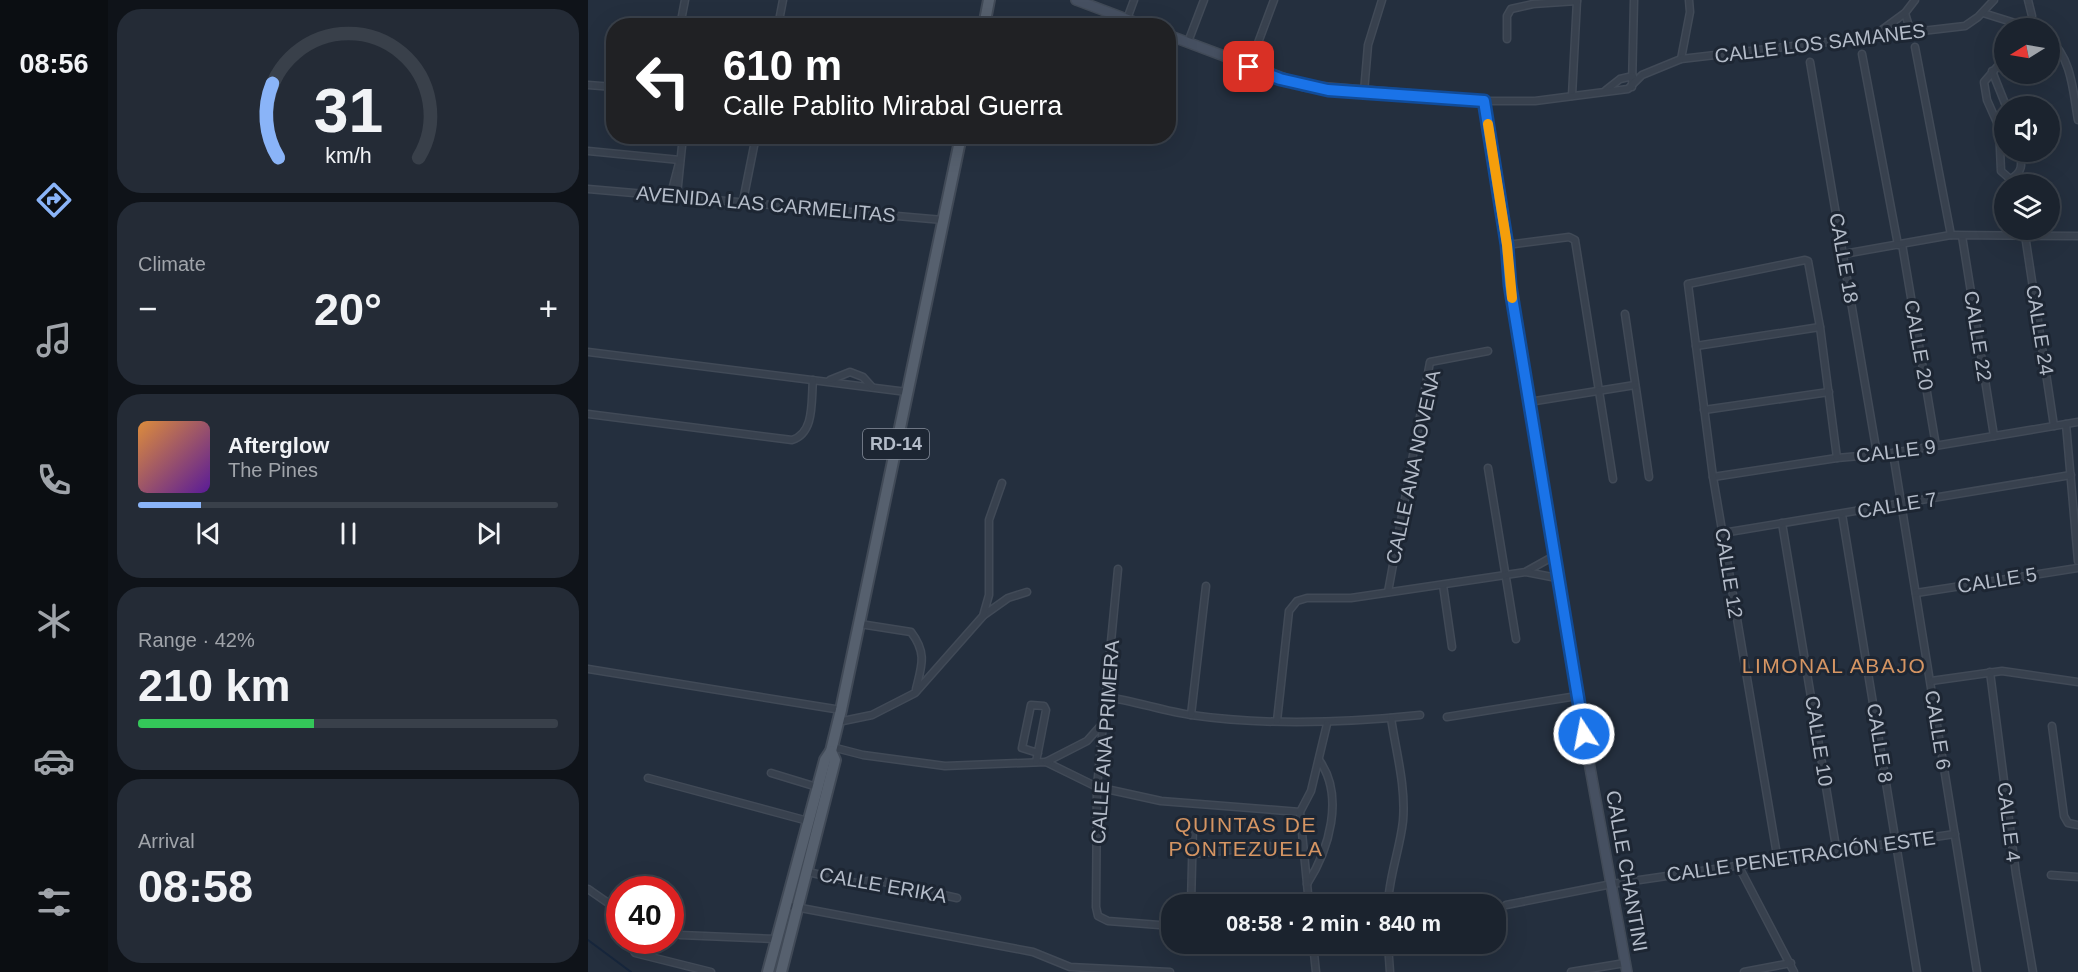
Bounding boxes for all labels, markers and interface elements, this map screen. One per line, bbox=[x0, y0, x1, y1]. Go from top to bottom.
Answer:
north arrow bbox=[1994, 18, 2060, 84]
map controls bbox=[1994, 18, 2060, 240]
street label: CALLE LOS SAMANES bbox=[1713, 19, 1927, 67]
pin bbox=[1223, 41, 1274, 92]
icon: left bbox=[624, 42, 702, 120]
text: 610 m bbox=[723, 42, 842, 89]
text: 08:56 bbox=[19, 49, 89, 79]
icon: arrive bbox=[1232, 50, 1265, 83]
text: 31 bbox=[313, 76, 383, 145]
text: Calle Pablito Mirabal Guerra bbox=[723, 91, 1062, 121]
button: sound bbox=[1994, 96, 2060, 162]
text: km/h bbox=[325, 144, 371, 168]
button: layers bbox=[1994, 174, 2060, 240]
icon: directions bbox=[33, 179, 75, 221]
street label: AVENIDA LAS CARMELITAS bbox=[635, 182, 897, 226]
street label: CALLE 18 bbox=[1825, 211, 1863, 305]
text: Climate bbox=[138, 253, 206, 275]
street label: CALLE 24 bbox=[2022, 283, 2058, 377]
text: 20° bbox=[314, 284, 382, 335]
street label: CALLE 22 bbox=[1960, 289, 1996, 383]
text: − bbox=[138, 290, 157, 327]
text: + bbox=[539, 290, 558, 327]
street label: CALLE 20 bbox=[1900, 298, 1938, 392]
icon: music bbox=[33, 319, 75, 361]
street label: CALLE ANA NOVENA bbox=[1382, 367, 1444, 566]
road number: RD-14 bbox=[863, 429, 929, 459]
text: Afterglow bbox=[228, 433, 329, 458]
street label: CALLE 9 bbox=[1855, 435, 1937, 467]
icon: phone bbox=[33, 459, 75, 501]
text: The Pines bbox=[228, 459, 318, 481]
street label: CALLE 7 bbox=[1856, 488, 1938, 522]
icon: previous bbox=[192, 517, 225, 550]
icon: pause bbox=[332, 517, 365, 550]
icon: next bbox=[472, 517, 505, 550]
street label: CALLE 12 bbox=[1711, 526, 1747, 620]
street label: CALLE 5 bbox=[1956, 563, 2038, 597]
icon: climate bbox=[33, 600, 75, 642]
text: Range · 42% bbox=[138, 629, 255, 651]
street label: CALLE ANA PRIMERA bbox=[1087, 639, 1123, 845]
district label: LIMONAL ABAJO bbox=[1742, 654, 1926, 677]
text: 210 km bbox=[138, 660, 291, 711]
street label: CALLE 6 bbox=[1921, 689, 1955, 771]
street label: CALLE 10 bbox=[1801, 694, 1837, 788]
position arrow bbox=[1552, 702, 1616, 766]
street label: CALLE 8 bbox=[1863, 702, 1897, 784]
icon: car bbox=[33, 740, 75, 782]
street label: CALLE 4 bbox=[1993, 781, 2025, 863]
street label: CALLE CHANTINI bbox=[1602, 789, 1652, 953]
district label: QUINTAS DE PONTEZUELA bbox=[1168, 813, 1324, 860]
street label: CALLE PENETRACIÓN ESTE bbox=[1665, 826, 1937, 886]
text: Arrival bbox=[138, 830, 195, 852]
text: 08:58 bbox=[138, 861, 253, 912]
street label: CALLE ERIKA bbox=[818, 863, 949, 907]
speed limit sign: 40 bbox=[606, 876, 684, 954]
icon: filters bbox=[33, 881, 75, 923]
text: 08:58 · 2 min · 840 m bbox=[1226, 911, 1441, 936]

